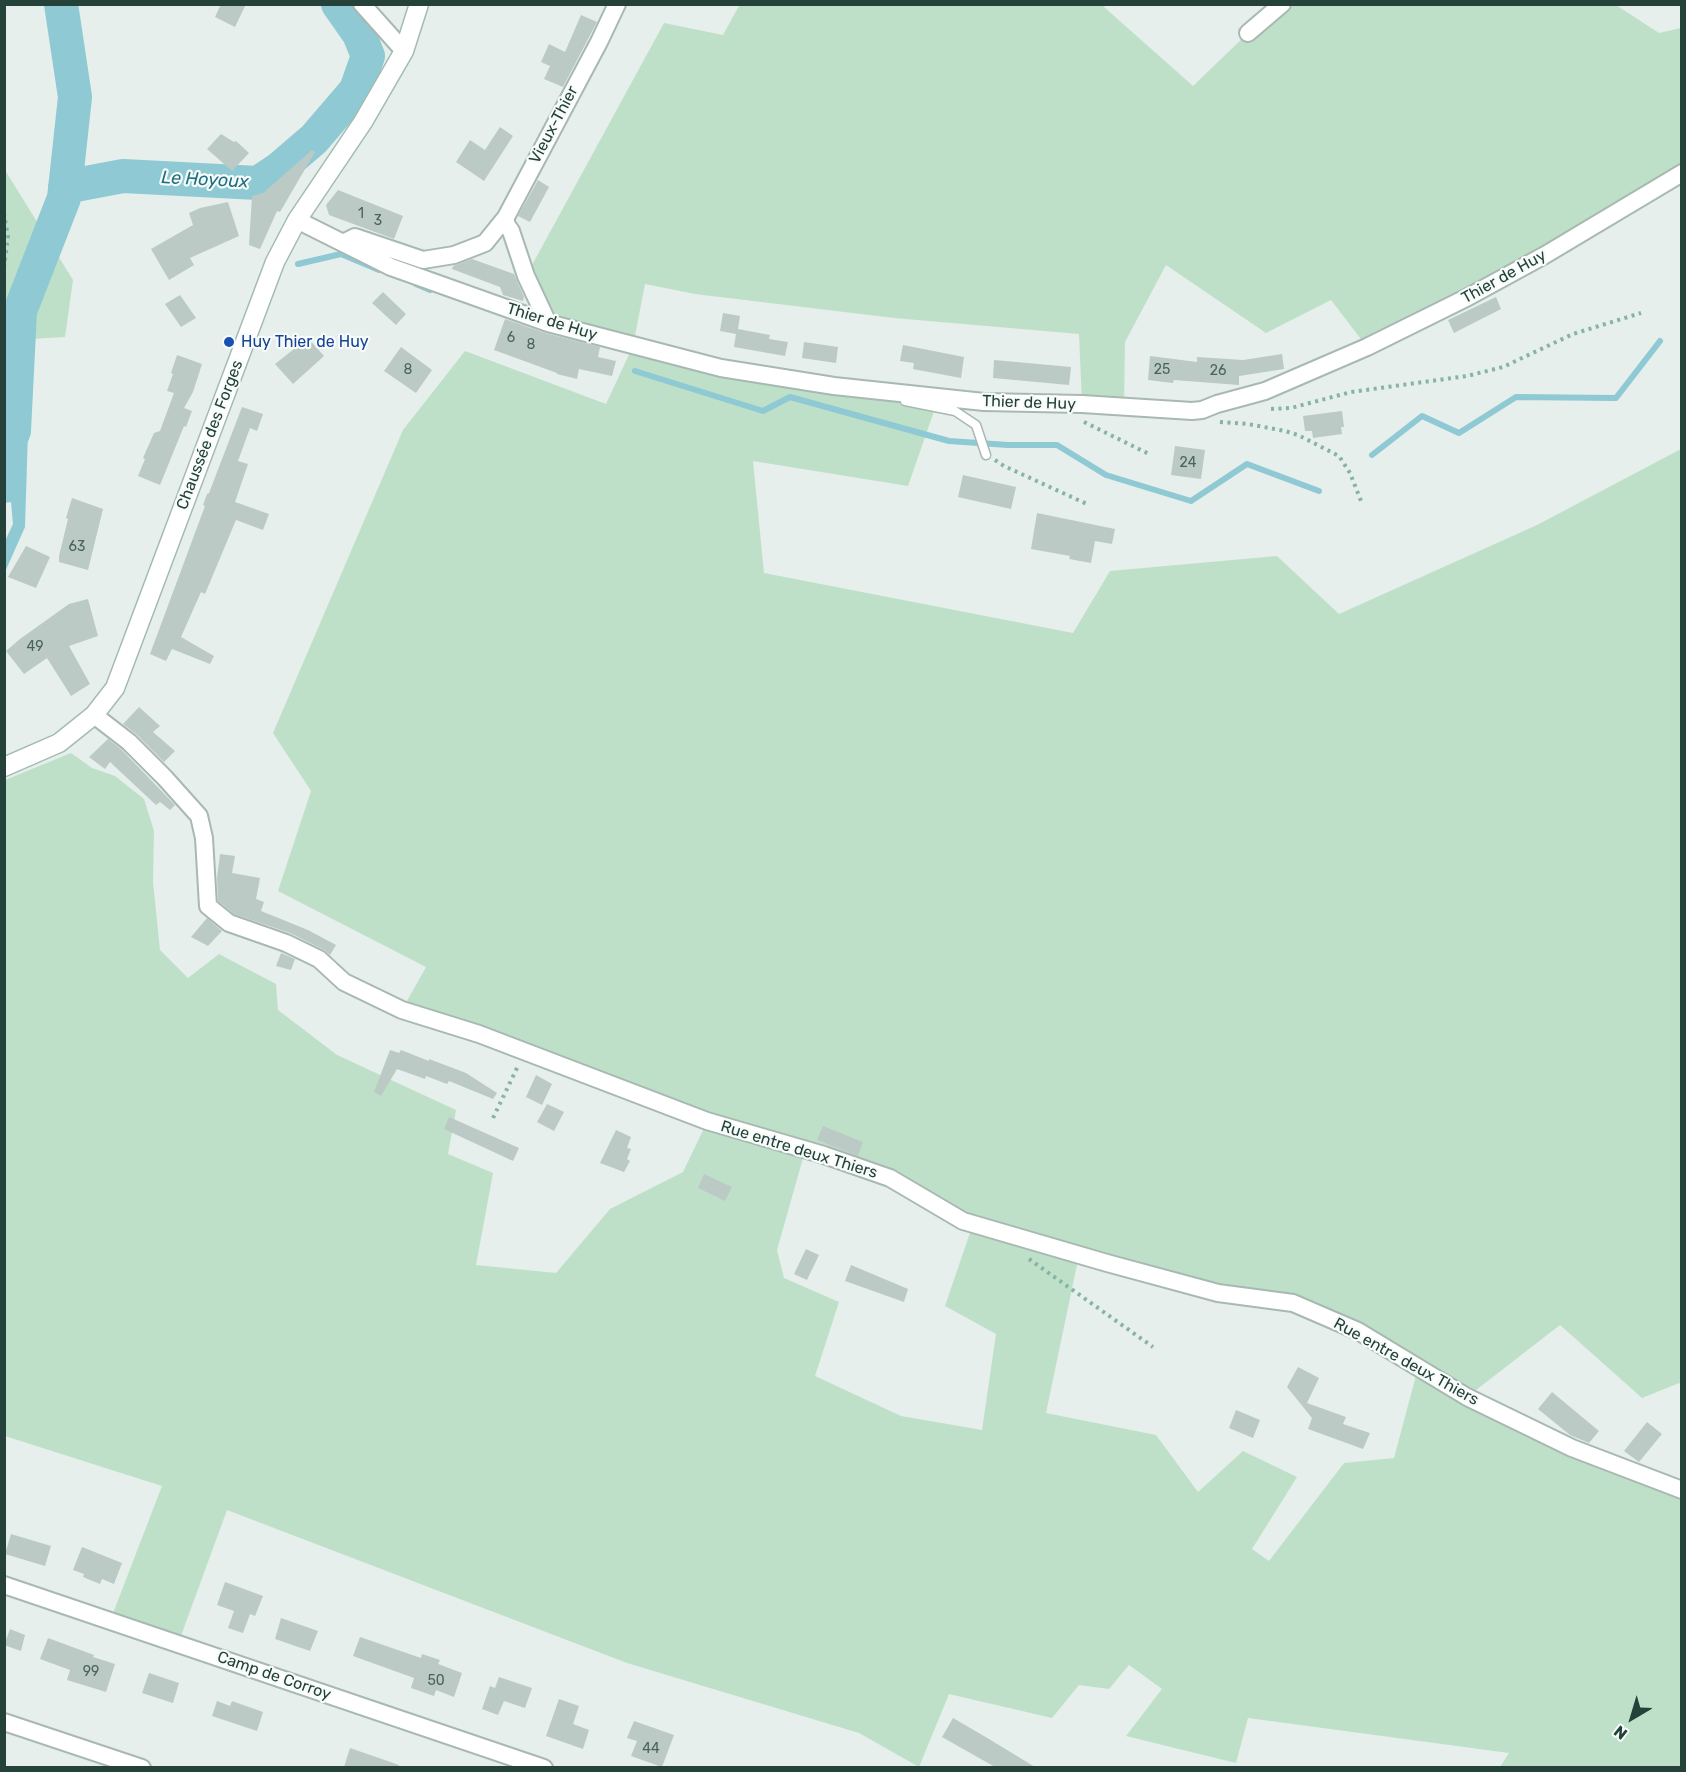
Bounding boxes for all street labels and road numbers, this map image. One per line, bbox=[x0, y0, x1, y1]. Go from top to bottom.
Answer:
street label: Vieux-Thier bbox=[525, 83, 583, 167]
street label: Thier de Huy bbox=[1458, 246, 1550, 308]
street label: Thier de Huy bbox=[504, 299, 600, 345]
street label: Chaussée des Forges bbox=[173, 358, 247, 512]
street label: Thier de Huy bbox=[982, 392, 1076, 414]
street label: Rue entre deux Thiers bbox=[718, 1117, 880, 1183]
street label: Rue entre deux Thiers bbox=[1330, 1314, 1482, 1410]
street label: Camp de Corroy bbox=[215, 1648, 333, 1704]

